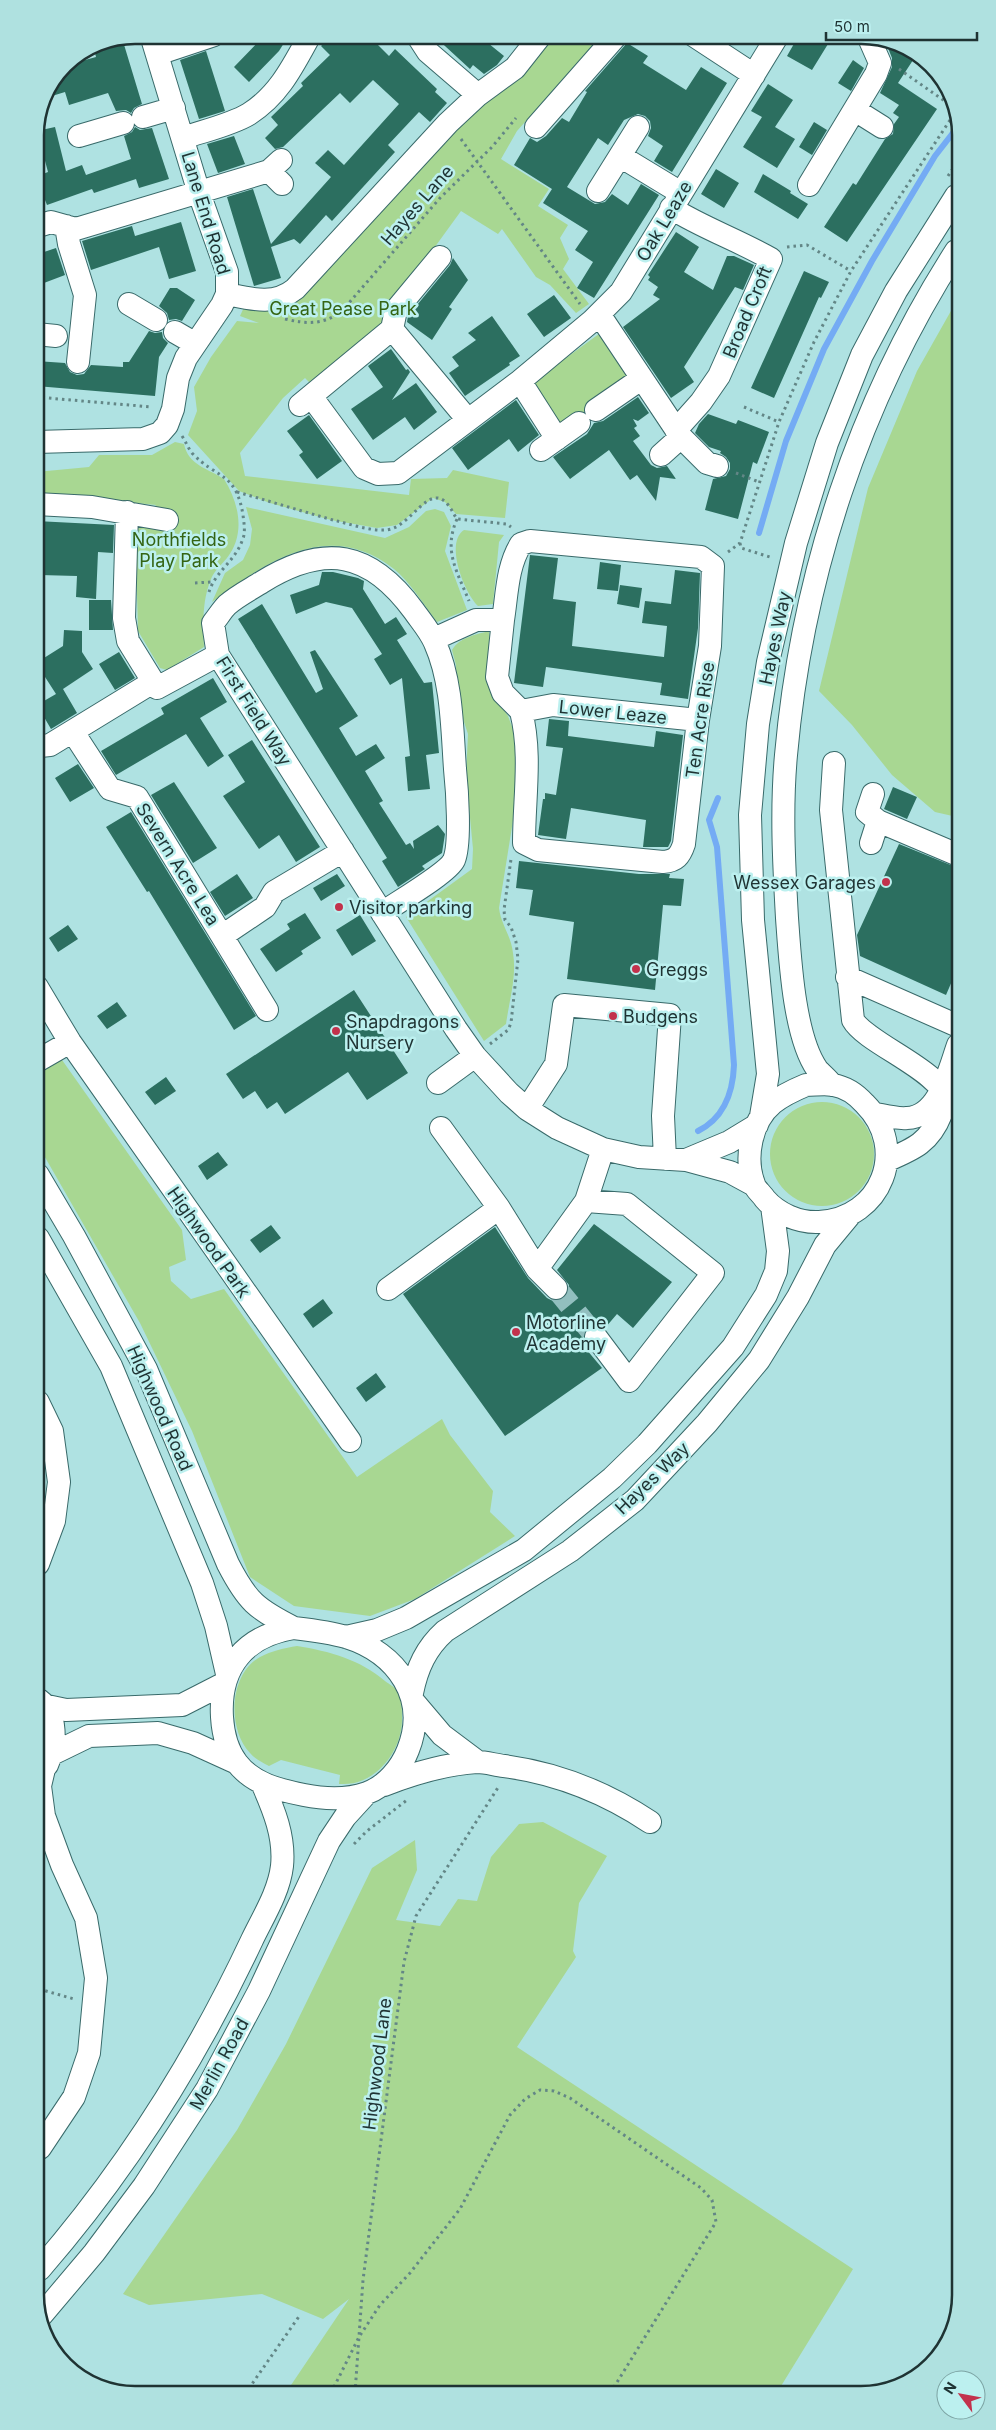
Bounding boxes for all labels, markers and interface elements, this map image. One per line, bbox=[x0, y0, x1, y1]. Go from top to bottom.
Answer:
scale bar bbox=[826, 10, 977, 42]
text: 50 m bbox=[834, 17, 870, 36]
street label: Lane End Road bbox=[177, 149, 235, 277]
street label: Hayes Lane bbox=[376, 161, 458, 249]
street label: Oak Leaze bbox=[632, 177, 696, 265]
street label: Broad Croft bbox=[718, 263, 776, 361]
park label: Great Pease Park bbox=[269, 298, 417, 319]
park label: Northfields Play Park bbox=[132, 529, 226, 571]
street label: Hayes Way bbox=[755, 589, 795, 687]
street label: First Field Way bbox=[212, 652, 296, 770]
street label: Ten Acre Rise bbox=[681, 661, 719, 779]
street label: Lower Leaze bbox=[558, 696, 668, 728]
street label: Severn Acre Lea bbox=[132, 799, 224, 929]
place label: Wessex Garages bbox=[733, 872, 876, 893]
marker: Wessex Garages bbox=[880, 876, 892, 888]
place label: Visitor parking bbox=[349, 897, 472, 918]
marker: Visitor parking bbox=[333, 901, 345, 913]
place label: Greggs bbox=[646, 959, 708, 980]
marker: Greggs bbox=[630, 963, 642, 975]
place label: Budgens bbox=[623, 1006, 698, 1027]
marker: Budgens bbox=[607, 1010, 619, 1022]
place label: Snapdragons Nursery bbox=[346, 1011, 459, 1053]
marker: Snapdragons Nursery bbox=[330, 1025, 342, 1037]
street label: Highwood Park bbox=[163, 1183, 255, 1301]
place label: Motorline Academy bbox=[526, 1312, 606, 1354]
marker: Motorline Academy bbox=[510, 1326, 522, 1338]
street label: Highwood Road bbox=[123, 1342, 197, 1474]
street label: Hayes Way bbox=[611, 1438, 693, 1518]
street label: Highwood Lane bbox=[358, 1997, 396, 2131]
street label: Merlin Road bbox=[185, 2014, 253, 2114]
north arrow bbox=[936, 2370, 986, 2420]
text: N bbox=[940, 2379, 960, 2397]

